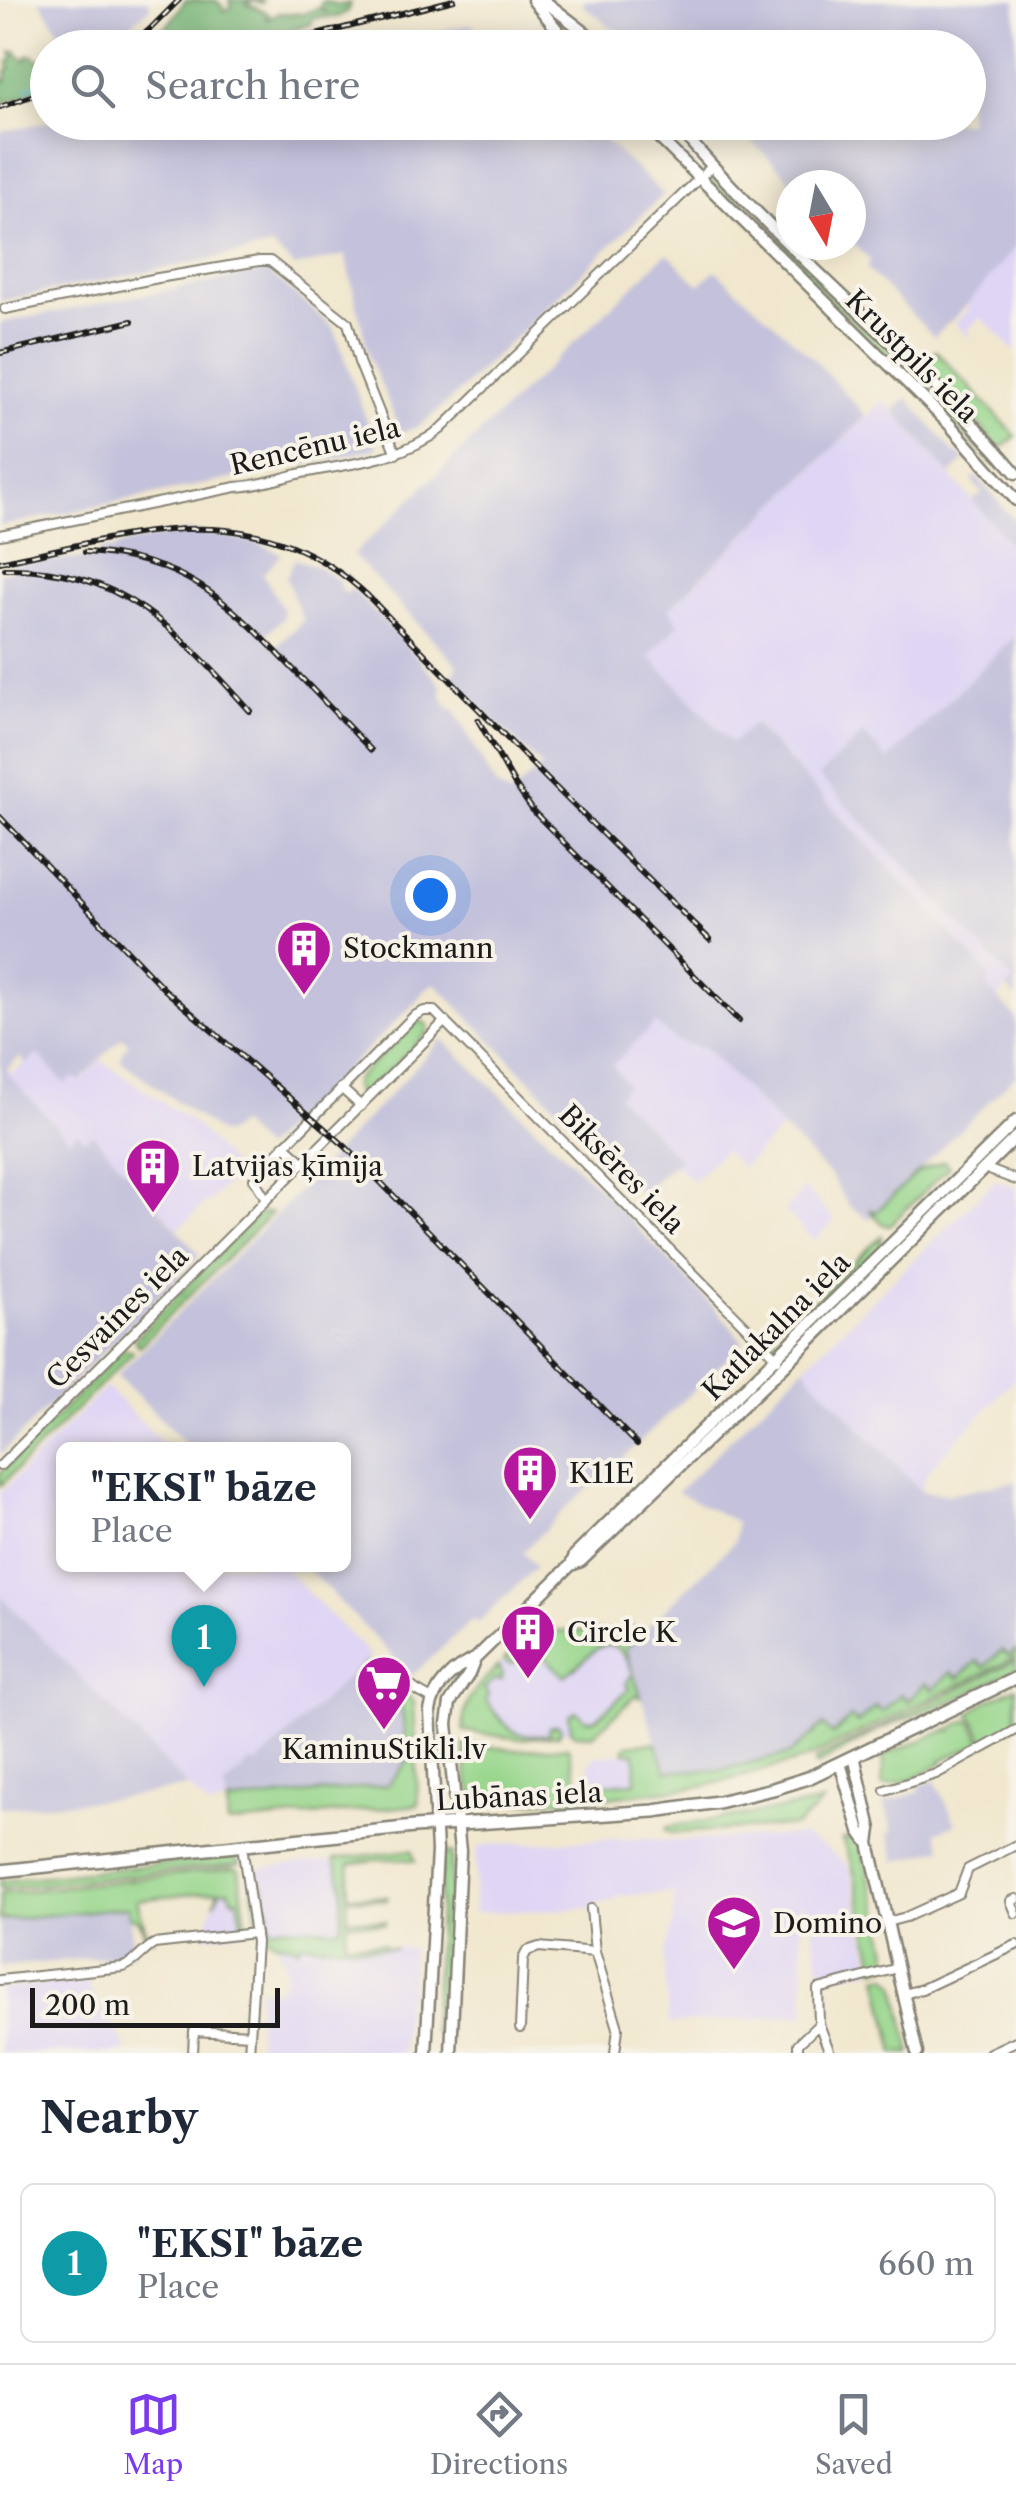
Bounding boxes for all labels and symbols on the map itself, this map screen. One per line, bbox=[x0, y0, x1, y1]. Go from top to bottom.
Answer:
north arrow bbox=[776, 170, 866, 260]
street label: Krustpils iela bbox=[839, 283, 986, 430]
street label: Rencēnu iela bbox=[227, 410, 404, 482]
your location bbox=[405, 870, 456, 921]
building icon: Stockmann bbox=[274, 918, 334, 997]
place label: Stockmann bbox=[343, 931, 494, 965]
street label: Biksēres iela bbox=[552, 1097, 692, 1241]
building icon: Latvijas ķīmija bbox=[123, 1136, 183, 1215]
place label: Latvijas ķīmija bbox=[192, 1149, 383, 1183]
street label: Cesvaines iela bbox=[39, 1239, 195, 1395]
street label: Katlakalna iela bbox=[695, 1245, 857, 1407]
building icon: K11E bbox=[500, 1443, 560, 1522]
place label: K11E bbox=[569, 1456, 634, 1490]
building icon: Circle K bbox=[498, 1602, 558, 1681]
pin: 1 bbox=[172, 1604, 236, 1687]
place label: Circle K bbox=[567, 1615, 678, 1649]
supermarket icon: KaminuStikli.lv bbox=[354, 1653, 414, 1732]
place label: KaminuStikli.lv bbox=[282, 1732, 487, 1766]
street label: Lubānas iela bbox=[435, 1775, 603, 1817]
school or university icon: Domino bbox=[704, 1893, 764, 1972]
place label: Domino bbox=[773, 1906, 882, 1940]
scale bar bbox=[30, 1983, 280, 2028]

